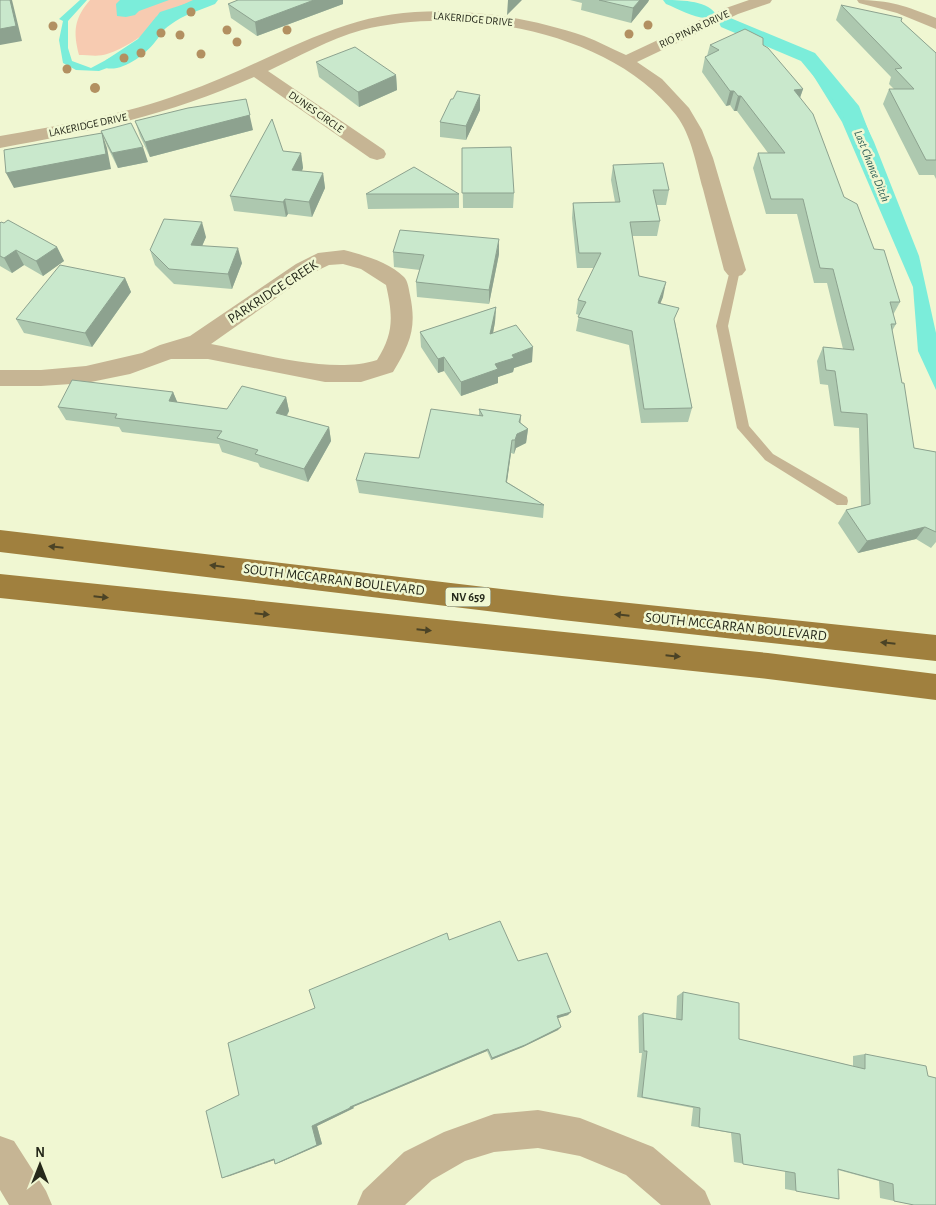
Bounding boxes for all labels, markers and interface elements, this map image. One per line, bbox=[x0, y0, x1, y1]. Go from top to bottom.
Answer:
street label: RIO PINAR DRIVE bbox=[657, 8, 731, 50]
street label: LAKERIDGE DRIVE bbox=[433, 10, 514, 28]
street label: DUNES CIRCLE bbox=[287, 89, 346, 135]
street label: LAKERIDGE DRIVE bbox=[48, 111, 129, 139]
water label: Last Chance Ditch bbox=[852, 129, 892, 203]
street label: PARKRIDGE CREEK bbox=[225, 258, 321, 326]
one-way arrow bbox=[47, 543, 63, 551]
one-way arrow bbox=[209, 562, 225, 570]
street label: SOUTH MCCARRAN BOULEVARD bbox=[243, 562, 425, 598]
road number: NV 659 bbox=[446, 588, 490, 606]
one-way arrow bbox=[93, 593, 109, 601]
one-way arrow bbox=[255, 610, 271, 618]
one-way arrow bbox=[613, 610, 629, 618]
street label: SOUTH MCCARRAN BOULEVARD bbox=[645, 611, 827, 643]
one-way arrow bbox=[416, 626, 432, 634]
one-way arrow bbox=[879, 639, 895, 647]
one-way arrow bbox=[665, 652, 681, 660]
north arrow bbox=[15, 1140, 65, 1190]
text: N bbox=[35, 1146, 45, 1160]

